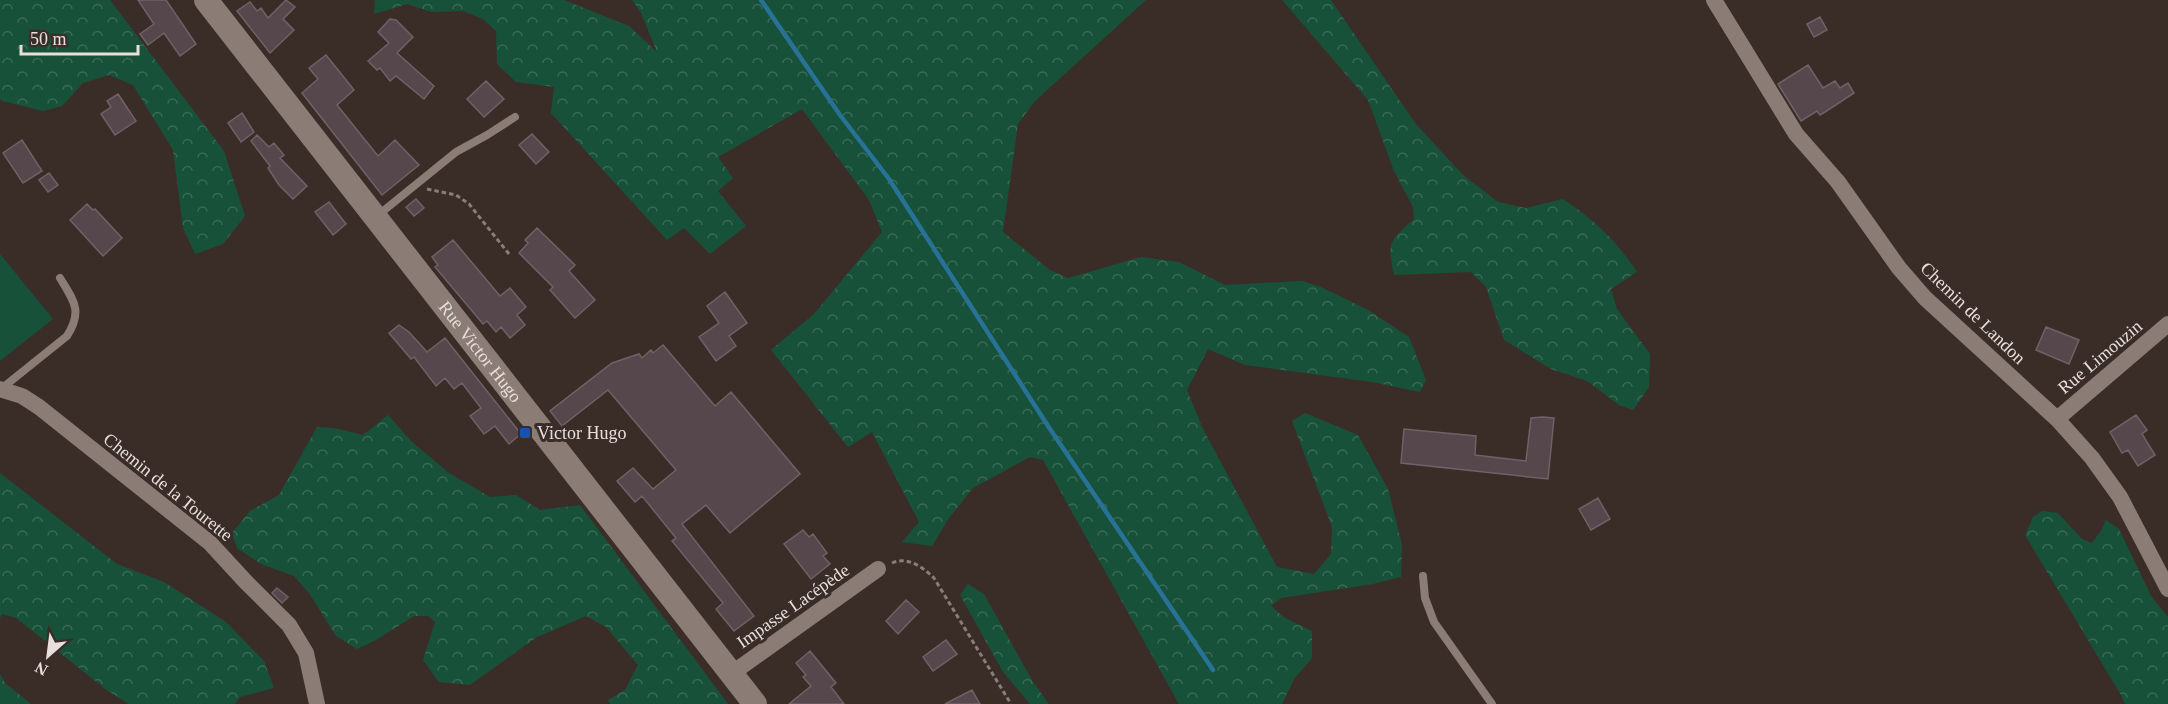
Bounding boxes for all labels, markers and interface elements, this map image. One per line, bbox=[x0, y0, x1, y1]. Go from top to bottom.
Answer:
scale bar bbox=[21, 18, 138, 56]
text: 50 m bbox=[30, 29, 67, 49]
street label: Chemin de Landon bbox=[1916, 258, 2030, 368]
street label: Rue Victor Hugo bbox=[435, 297, 526, 406]
street label: Rue Limouzin bbox=[2054, 316, 2146, 398]
place label: Victor Hugo bbox=[537, 423, 626, 443]
marker: Victor Hugo bbox=[518, 426, 532, 440]
street label: Chemin de la Tourette bbox=[100, 429, 236, 545]
street label: Impasse Lacépède bbox=[733, 560, 853, 652]
north arrow bbox=[18, 626, 78, 686]
text: N bbox=[32, 658, 50, 679]

